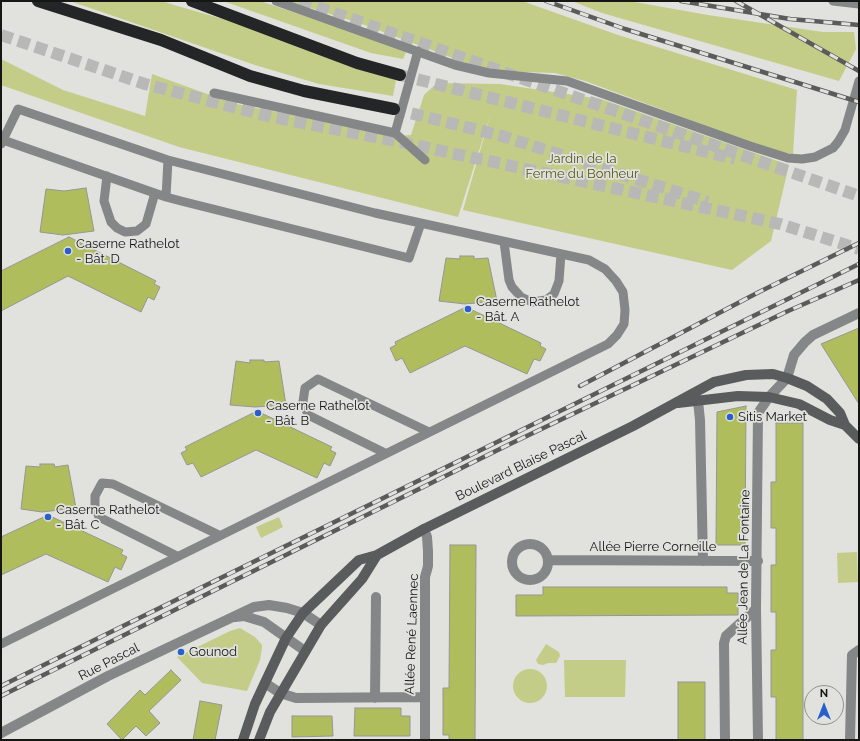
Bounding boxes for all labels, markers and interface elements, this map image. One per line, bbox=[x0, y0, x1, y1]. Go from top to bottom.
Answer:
park label: Jardin de la Ferme du Bonheur bbox=[526, 151, 638, 182]
place label: Caserne Rathelot - Bât. D bbox=[76, 236, 180, 267]
marker: Caserne Rathelot - Bât. D bbox=[63, 246, 73, 256]
place label: Caserne Rathelot - Bât. A bbox=[476, 294, 580, 325]
marker: Caserne Rathelot - Bât. A bbox=[463, 304, 473, 314]
place label: Caserne Rathelot - Bât. B bbox=[266, 398, 370, 429]
marker: Caserne Rathelot - Bât. B bbox=[253, 408, 263, 418]
place label: Sitis Market bbox=[738, 409, 807, 425]
marker: Sitis Market bbox=[725, 412, 735, 422]
street label: Boulevard Blaise Pascal bbox=[453, 428, 589, 504]
street label: Allée Jean de La Fontaine bbox=[735, 489, 753, 645]
place label: Caserne Rathelot - Bât. C bbox=[56, 502, 160, 533]
marker: Caserne Rathelot - Bât. C bbox=[43, 512, 53, 522]
street label: Allée Pierre Corneille bbox=[590, 539, 716, 555]
street label: Allée René Laennec bbox=[402, 573, 422, 695]
street label: Rue Pascal bbox=[76, 640, 142, 684]
place label: Gounod bbox=[189, 644, 237, 660]
marker: Gounod bbox=[176, 647, 186, 657]
north arrow bbox=[804, 685, 844, 725]
text: N bbox=[820, 687, 828, 700]

